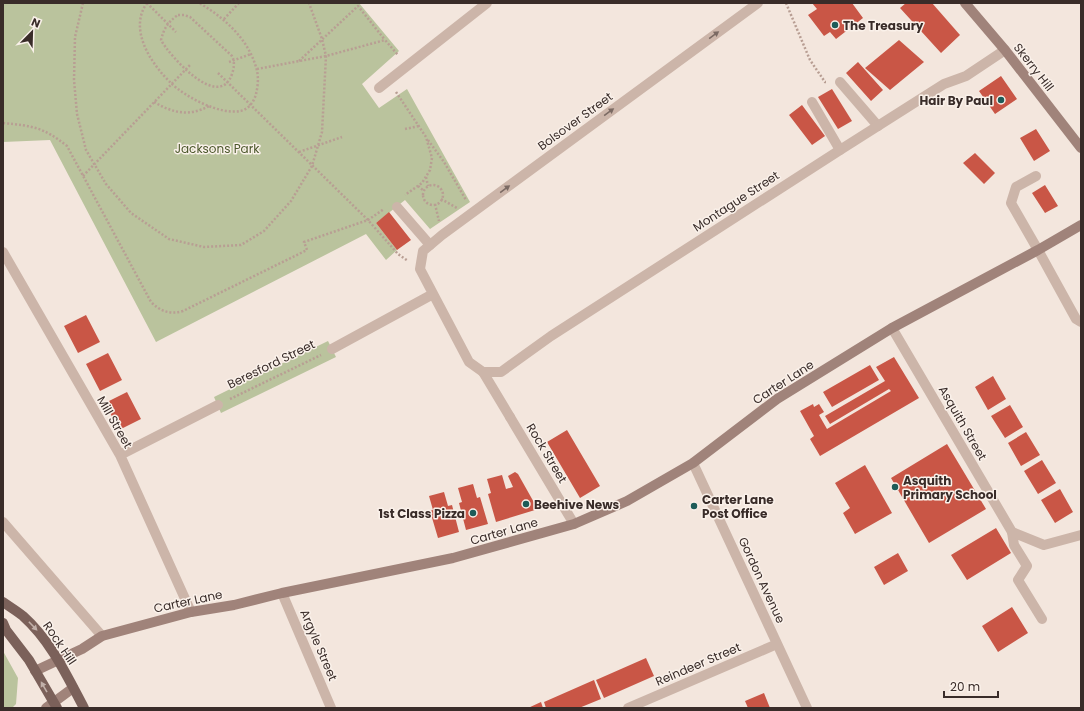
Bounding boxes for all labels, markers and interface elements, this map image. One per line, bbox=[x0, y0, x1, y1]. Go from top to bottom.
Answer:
north arrow bbox=[12, 12, 52, 52]
text: N bbox=[29, 14, 43, 32]
place label: The Treasury bbox=[843, 17, 924, 34]
marker: The Treasury bbox=[830, 20, 840, 30]
one-way arrow bbox=[709, 31, 720, 39]
street label: Skerry Hill bbox=[1010, 39, 1058, 95]
street label: Bolsover Street bbox=[534, 88, 616, 154]
place label: Hair By Paul bbox=[920, 92, 993, 109]
marker: Hair By Paul bbox=[996, 95, 1006, 105]
one-way arrow bbox=[604, 108, 615, 116]
park label: Jacksons Park bbox=[175, 140, 260, 157]
street label: Montague Street bbox=[690, 167, 782, 235]
one-way arrow bbox=[499, 185, 510, 193]
street label: Beresford Street bbox=[224, 335, 318, 393]
street label: Carter Lane bbox=[749, 356, 817, 408]
street label: Asquith Street bbox=[935, 383, 991, 463]
street label: Mill Street bbox=[93, 393, 137, 451]
street label: Rock Street bbox=[523, 420, 571, 486]
place label: Asquith Primary School bbox=[903, 472, 997, 503]
marker: Asquith Primary School bbox=[890, 482, 900, 492]
place label: Carter Lane Post Office bbox=[702, 491, 774, 522]
place label: Beehive News bbox=[534, 496, 620, 513]
marker: Beehive News bbox=[521, 499, 531, 509]
marker: Carter Lane Post Office bbox=[689, 501, 699, 511]
place label: 1st Class Pizza bbox=[379, 505, 465, 522]
marker: 1st Class Pizza bbox=[468, 508, 478, 518]
street label: Carter Lane bbox=[468, 513, 540, 549]
street label: Gordon Avenue bbox=[735, 534, 789, 626]
street label: Carter Lane bbox=[152, 585, 224, 617]
street label: Argyle Street bbox=[296, 607, 342, 683]
street label: Rock Hill bbox=[39, 618, 81, 668]
one-way arrow bbox=[28, 622, 37, 631]
street label: Reindeer Street bbox=[653, 638, 743, 690]
scale bar bbox=[944, 673, 998, 699]
text: 20 m bbox=[950, 678, 980, 695]
one-way arrow bbox=[41, 681, 48, 693]

